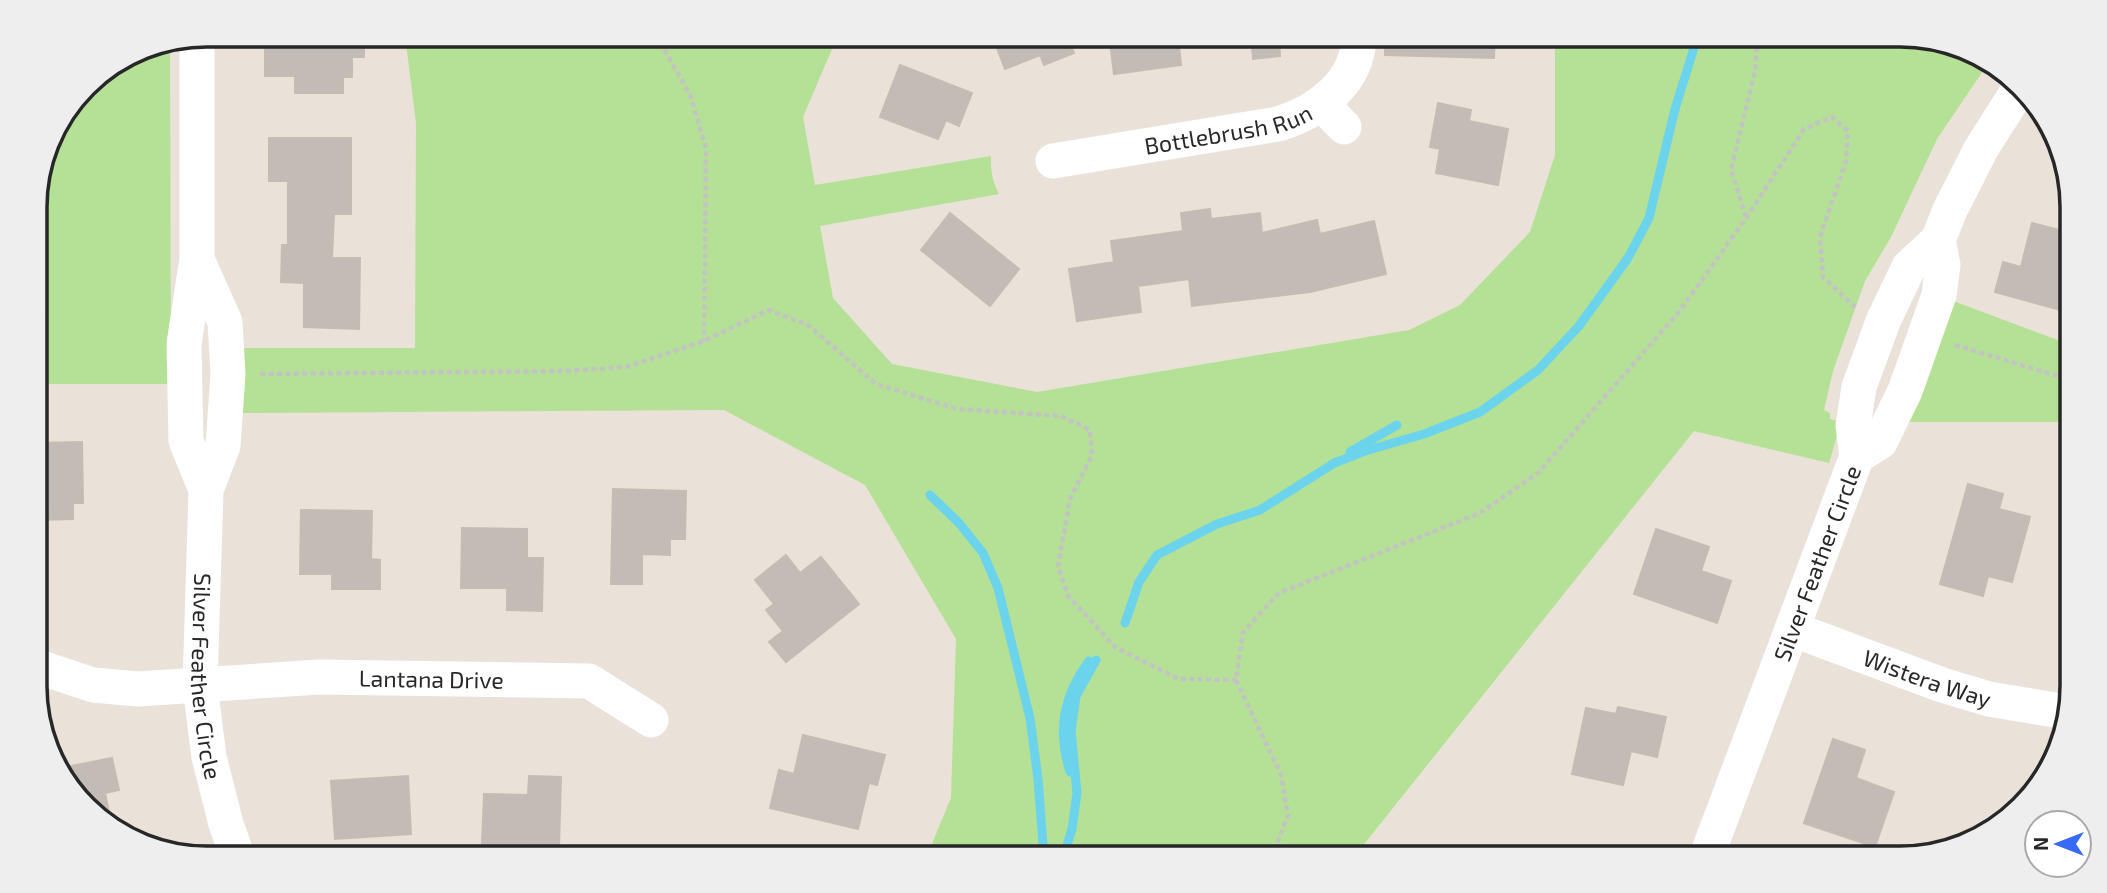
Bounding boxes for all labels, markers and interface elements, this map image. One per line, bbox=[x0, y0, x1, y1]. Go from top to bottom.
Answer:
street label: Bottlebrush Run bbox=[1142, 98, 1317, 160]
street label: Silver Feather Circle bbox=[1767, 461, 1866, 665]
street label: Silver Feather Circle bbox=[186, 573, 228, 782]
street label: Wistera Way bbox=[1860, 643, 1994, 713]
street label: Lantana Drive bbox=[359, 664, 504, 694]
north arrow bbox=[2023, 809, 2093, 879]
text: N bbox=[2029, 837, 2052, 851]

